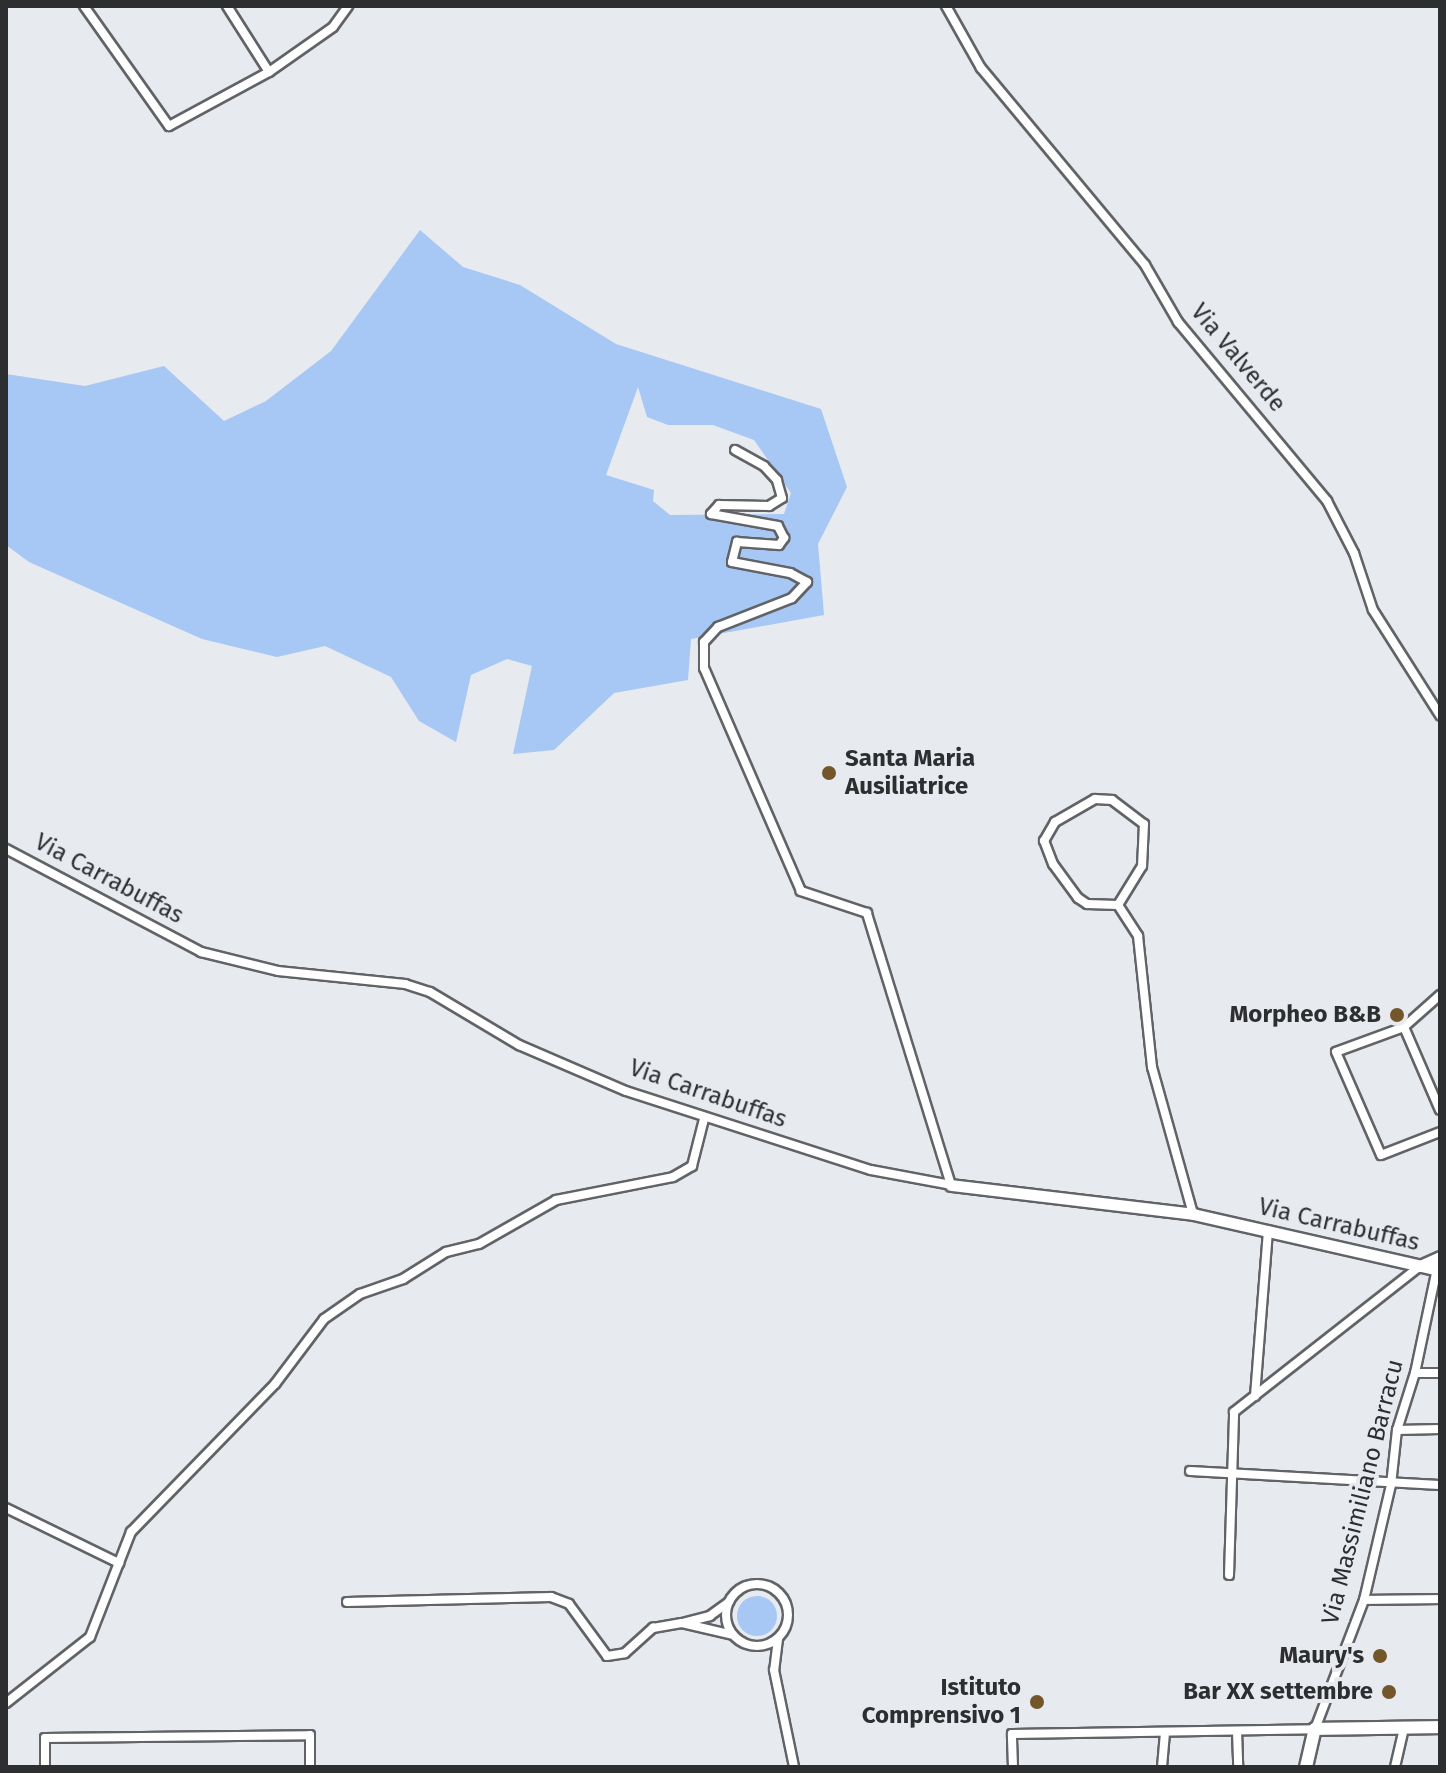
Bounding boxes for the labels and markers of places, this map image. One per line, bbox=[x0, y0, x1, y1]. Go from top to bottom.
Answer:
place label: Santa Maria Ausiliatrice bbox=[845, 745, 975, 801]
marker: Santa Maria Ausiliatrice bbox=[820, 764, 838, 782]
place label: Morpheo B&B bbox=[1230, 1001, 1381, 1029]
marker: Morpheo B&B bbox=[1388, 1006, 1406, 1024]
place label: Maury's bbox=[1279, 1642, 1364, 1670]
marker: Maury's bbox=[1371, 1647, 1389, 1665]
place label: Istituto Comprensivo 1 bbox=[862, 1674, 1021, 1730]
place label: Bar XX settembre bbox=[1183, 1678, 1373, 1706]
marker: Bar XX settembre bbox=[1380, 1683, 1398, 1701]
marker: Istituto Comprensivo 1 bbox=[1028, 1693, 1046, 1711]

